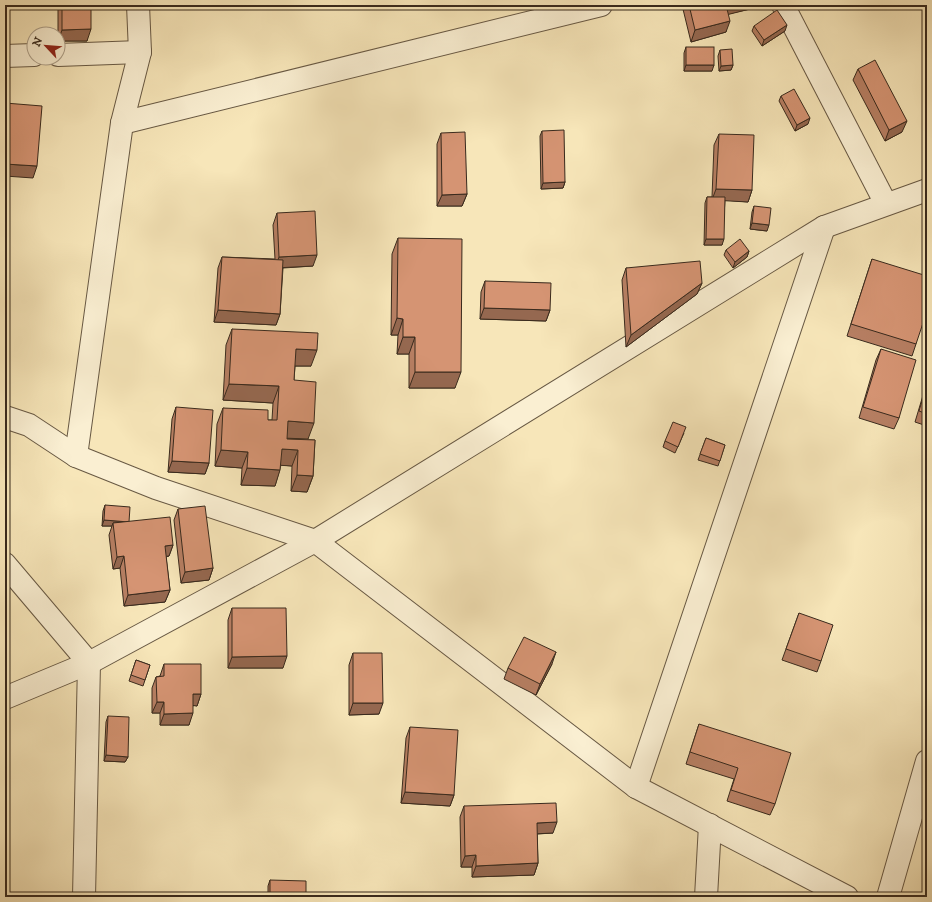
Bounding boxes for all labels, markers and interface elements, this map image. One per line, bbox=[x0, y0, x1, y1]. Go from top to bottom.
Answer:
north arrow bbox=[26, 26, 66, 66]
text: N bbox=[30, 35, 46, 49]

